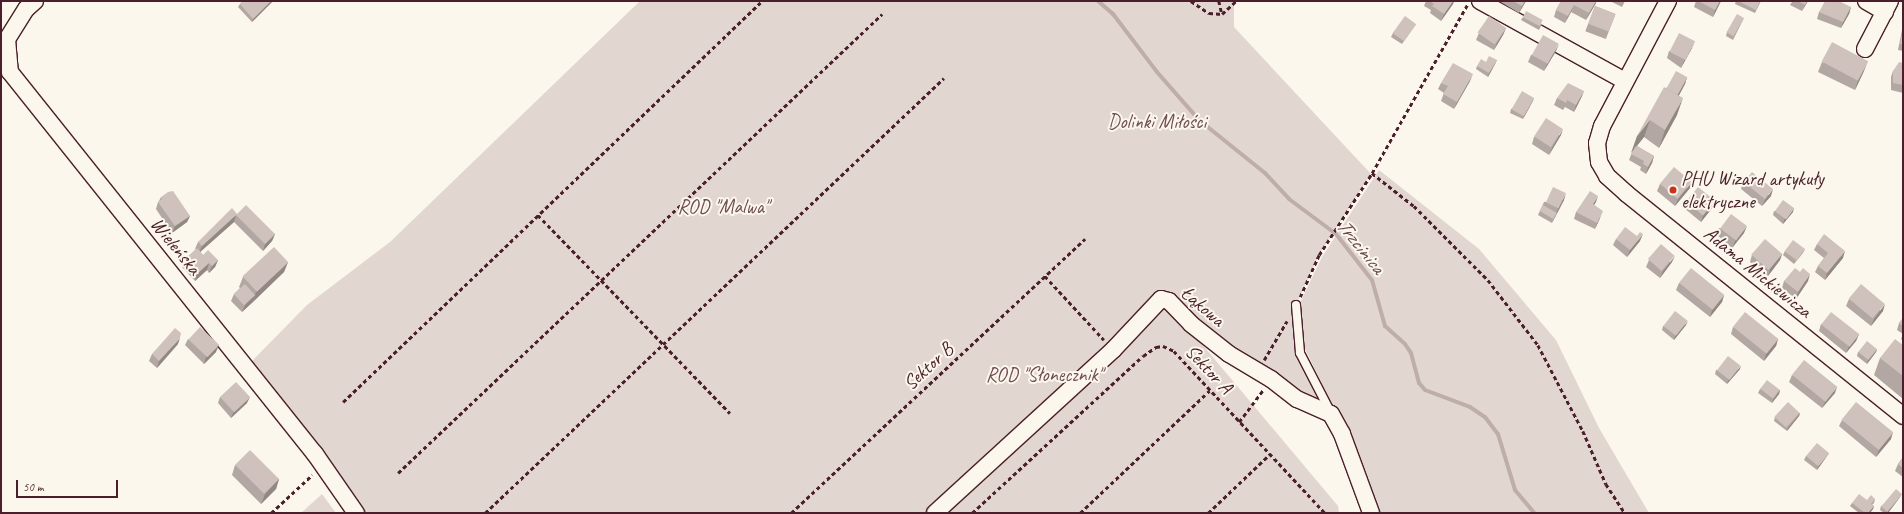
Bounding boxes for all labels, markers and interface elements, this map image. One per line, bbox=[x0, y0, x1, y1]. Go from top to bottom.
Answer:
park label: Dolinki Miłości bbox=[1108, 109, 1206, 133]
place label: PHU Wizard artykuły elektryczne bbox=[1681, 166, 1824, 213]
marker: PHU Wizard artykuły elektryczne bbox=[1668, 185, 1678, 195]
park label: ROD "Malwa" bbox=[677, 194, 769, 218]
street label: Wieleńska bbox=[146, 212, 206, 280]
water label: Trzcinica bbox=[1331, 214, 1391, 278]
street label: Adama Mickiewicza bbox=[1700, 222, 1816, 322]
street label: Łąkowa bbox=[1176, 280, 1230, 332]
street label: Sektor B bbox=[898, 337, 958, 395]
street label: Sektor A bbox=[1180, 339, 1238, 399]
park label: ROD "Słonecznik" bbox=[986, 362, 1102, 386]
scale bar bbox=[18, 472, 120, 498]
text: 50 m bbox=[23, 479, 43, 495]

